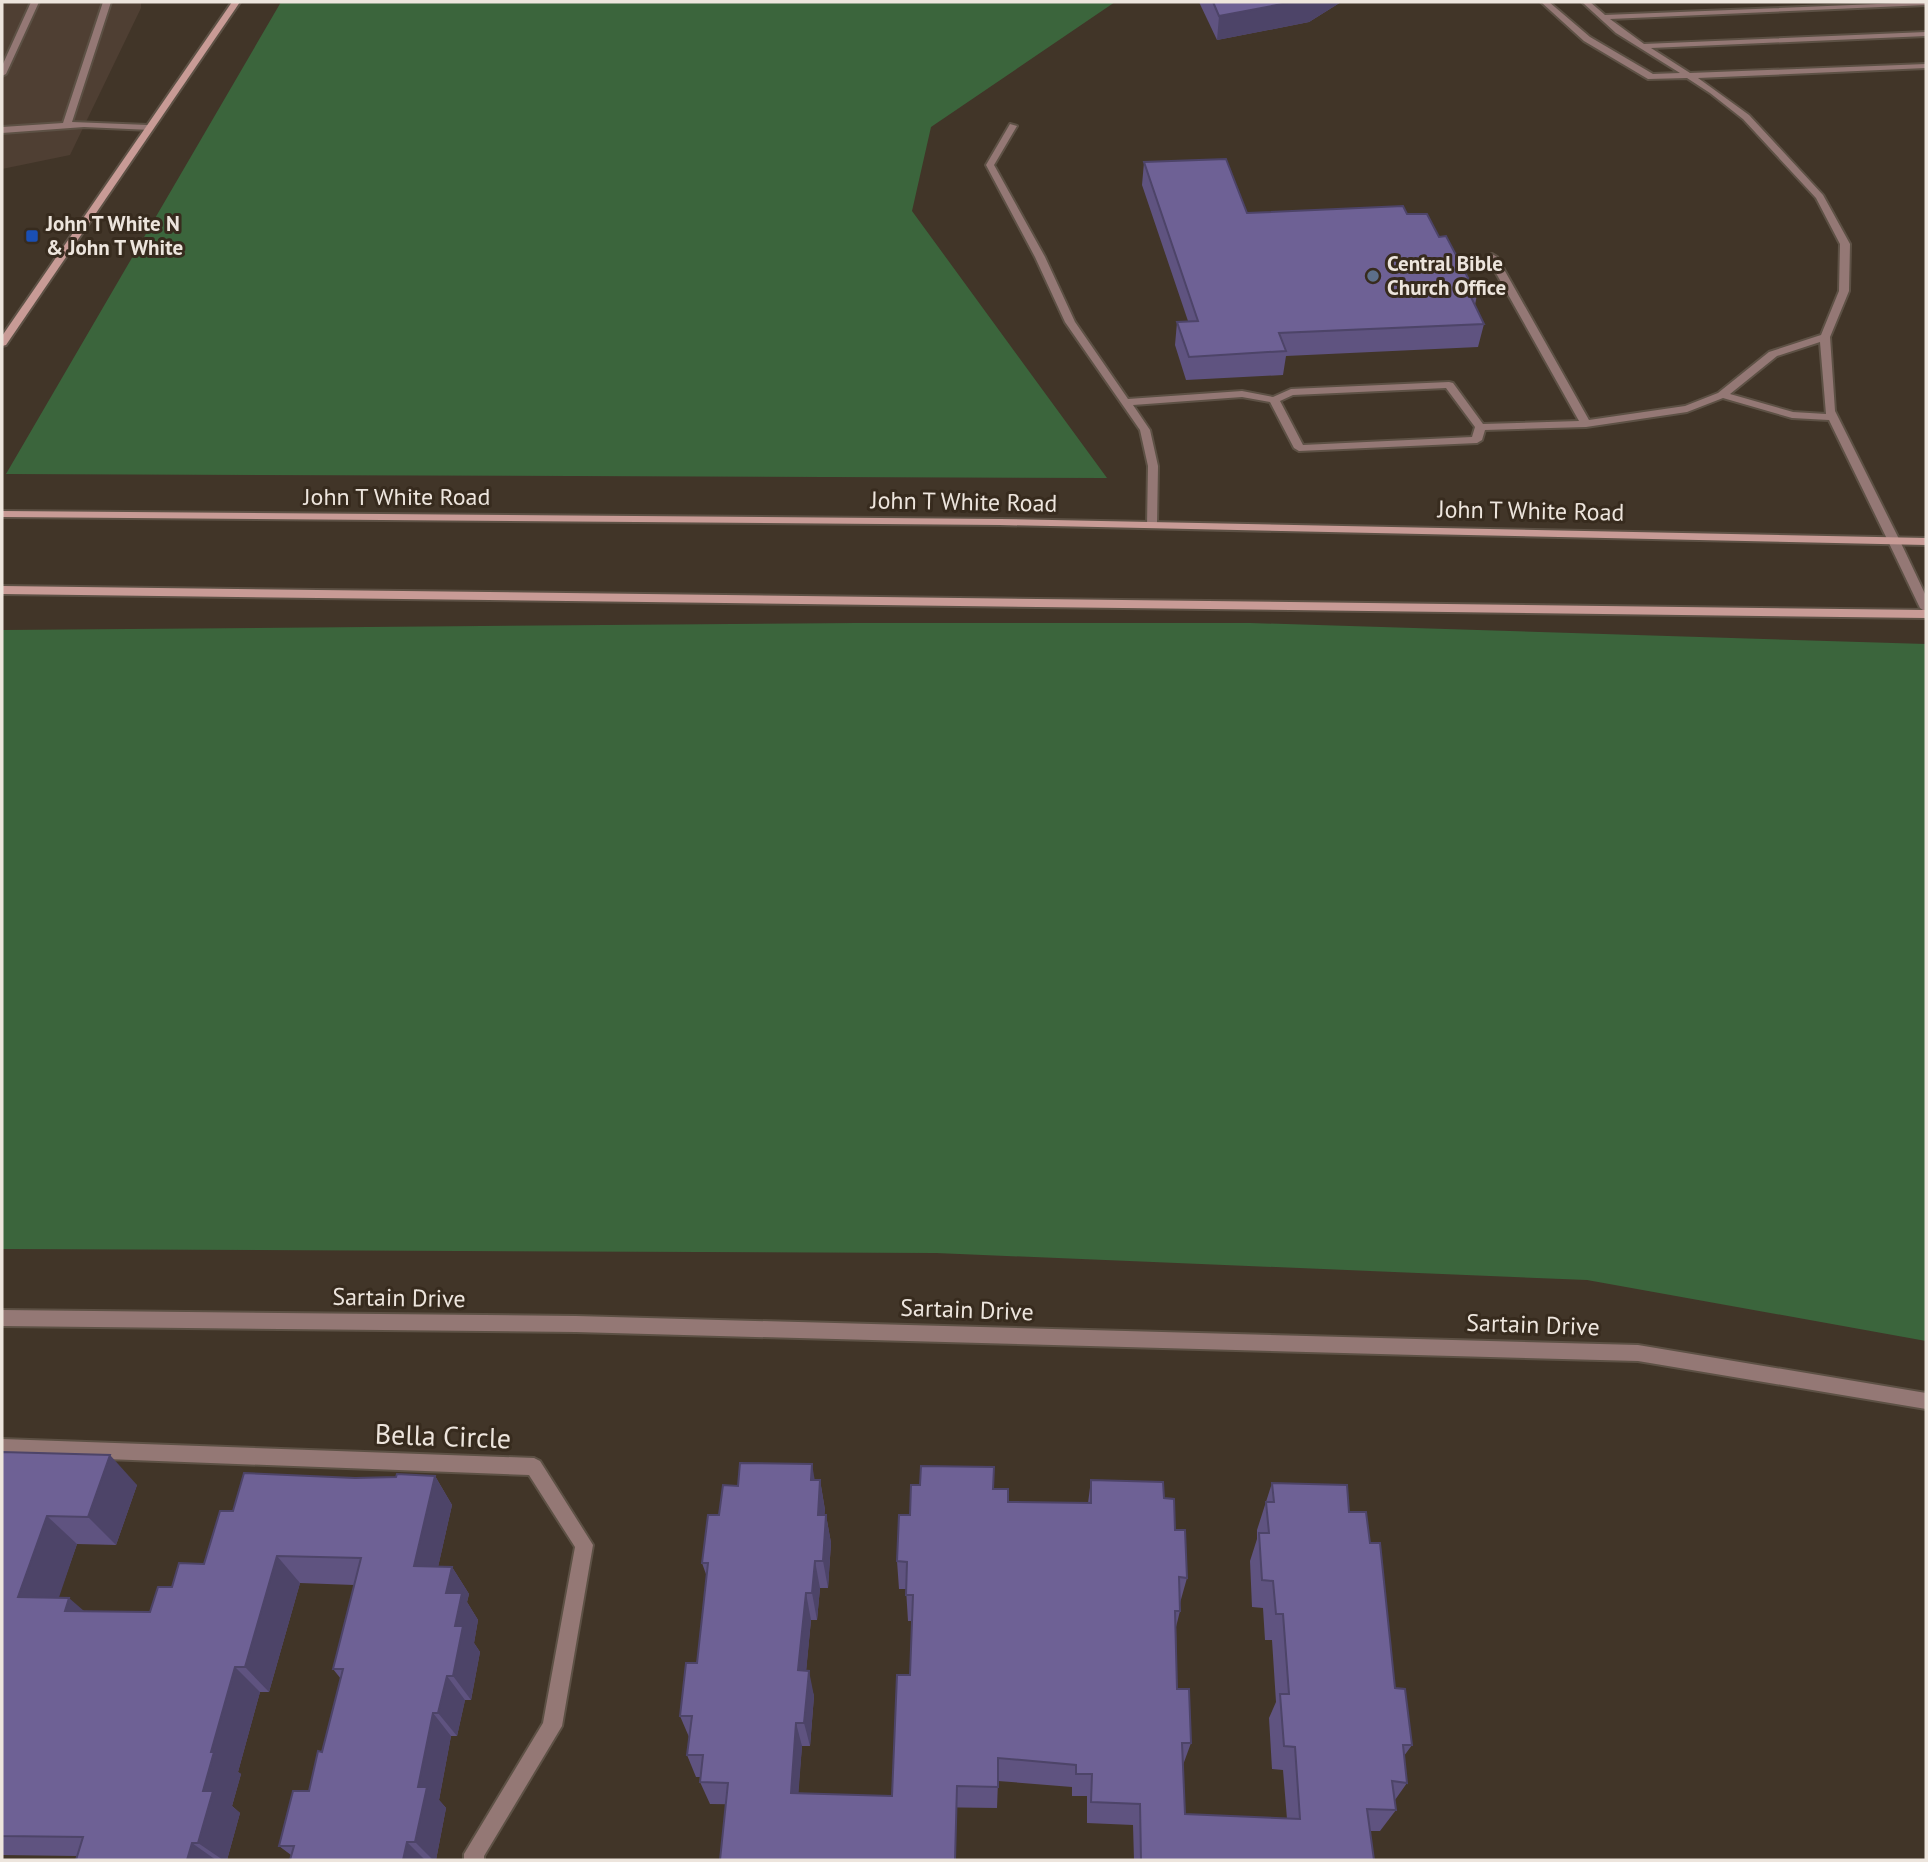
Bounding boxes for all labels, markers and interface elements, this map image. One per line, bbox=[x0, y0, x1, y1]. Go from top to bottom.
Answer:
place label: John T White N & John T White bbox=[45, 210, 183, 261]
marker: John T White N & John T White bbox=[24, 228, 40, 244]
place label: Central Bible Church Office bbox=[1387, 250, 1506, 301]
marker: Central Bible Church Office bbox=[1365, 268, 1381, 284]
street label: John T White Road bbox=[303, 481, 490, 512]
street label: John T White Road bbox=[869, 484, 1058, 519]
street label: John T White Road bbox=[1436, 493, 1625, 528]
street label: Sartain Drive bbox=[332, 1281, 466, 1314]
street label: Sartain Drive bbox=[900, 1292, 1034, 1327]
street label: Sartain Drive bbox=[1466, 1307, 1600, 1342]
street label: Bella Circle bbox=[374, 1415, 512, 1456]

